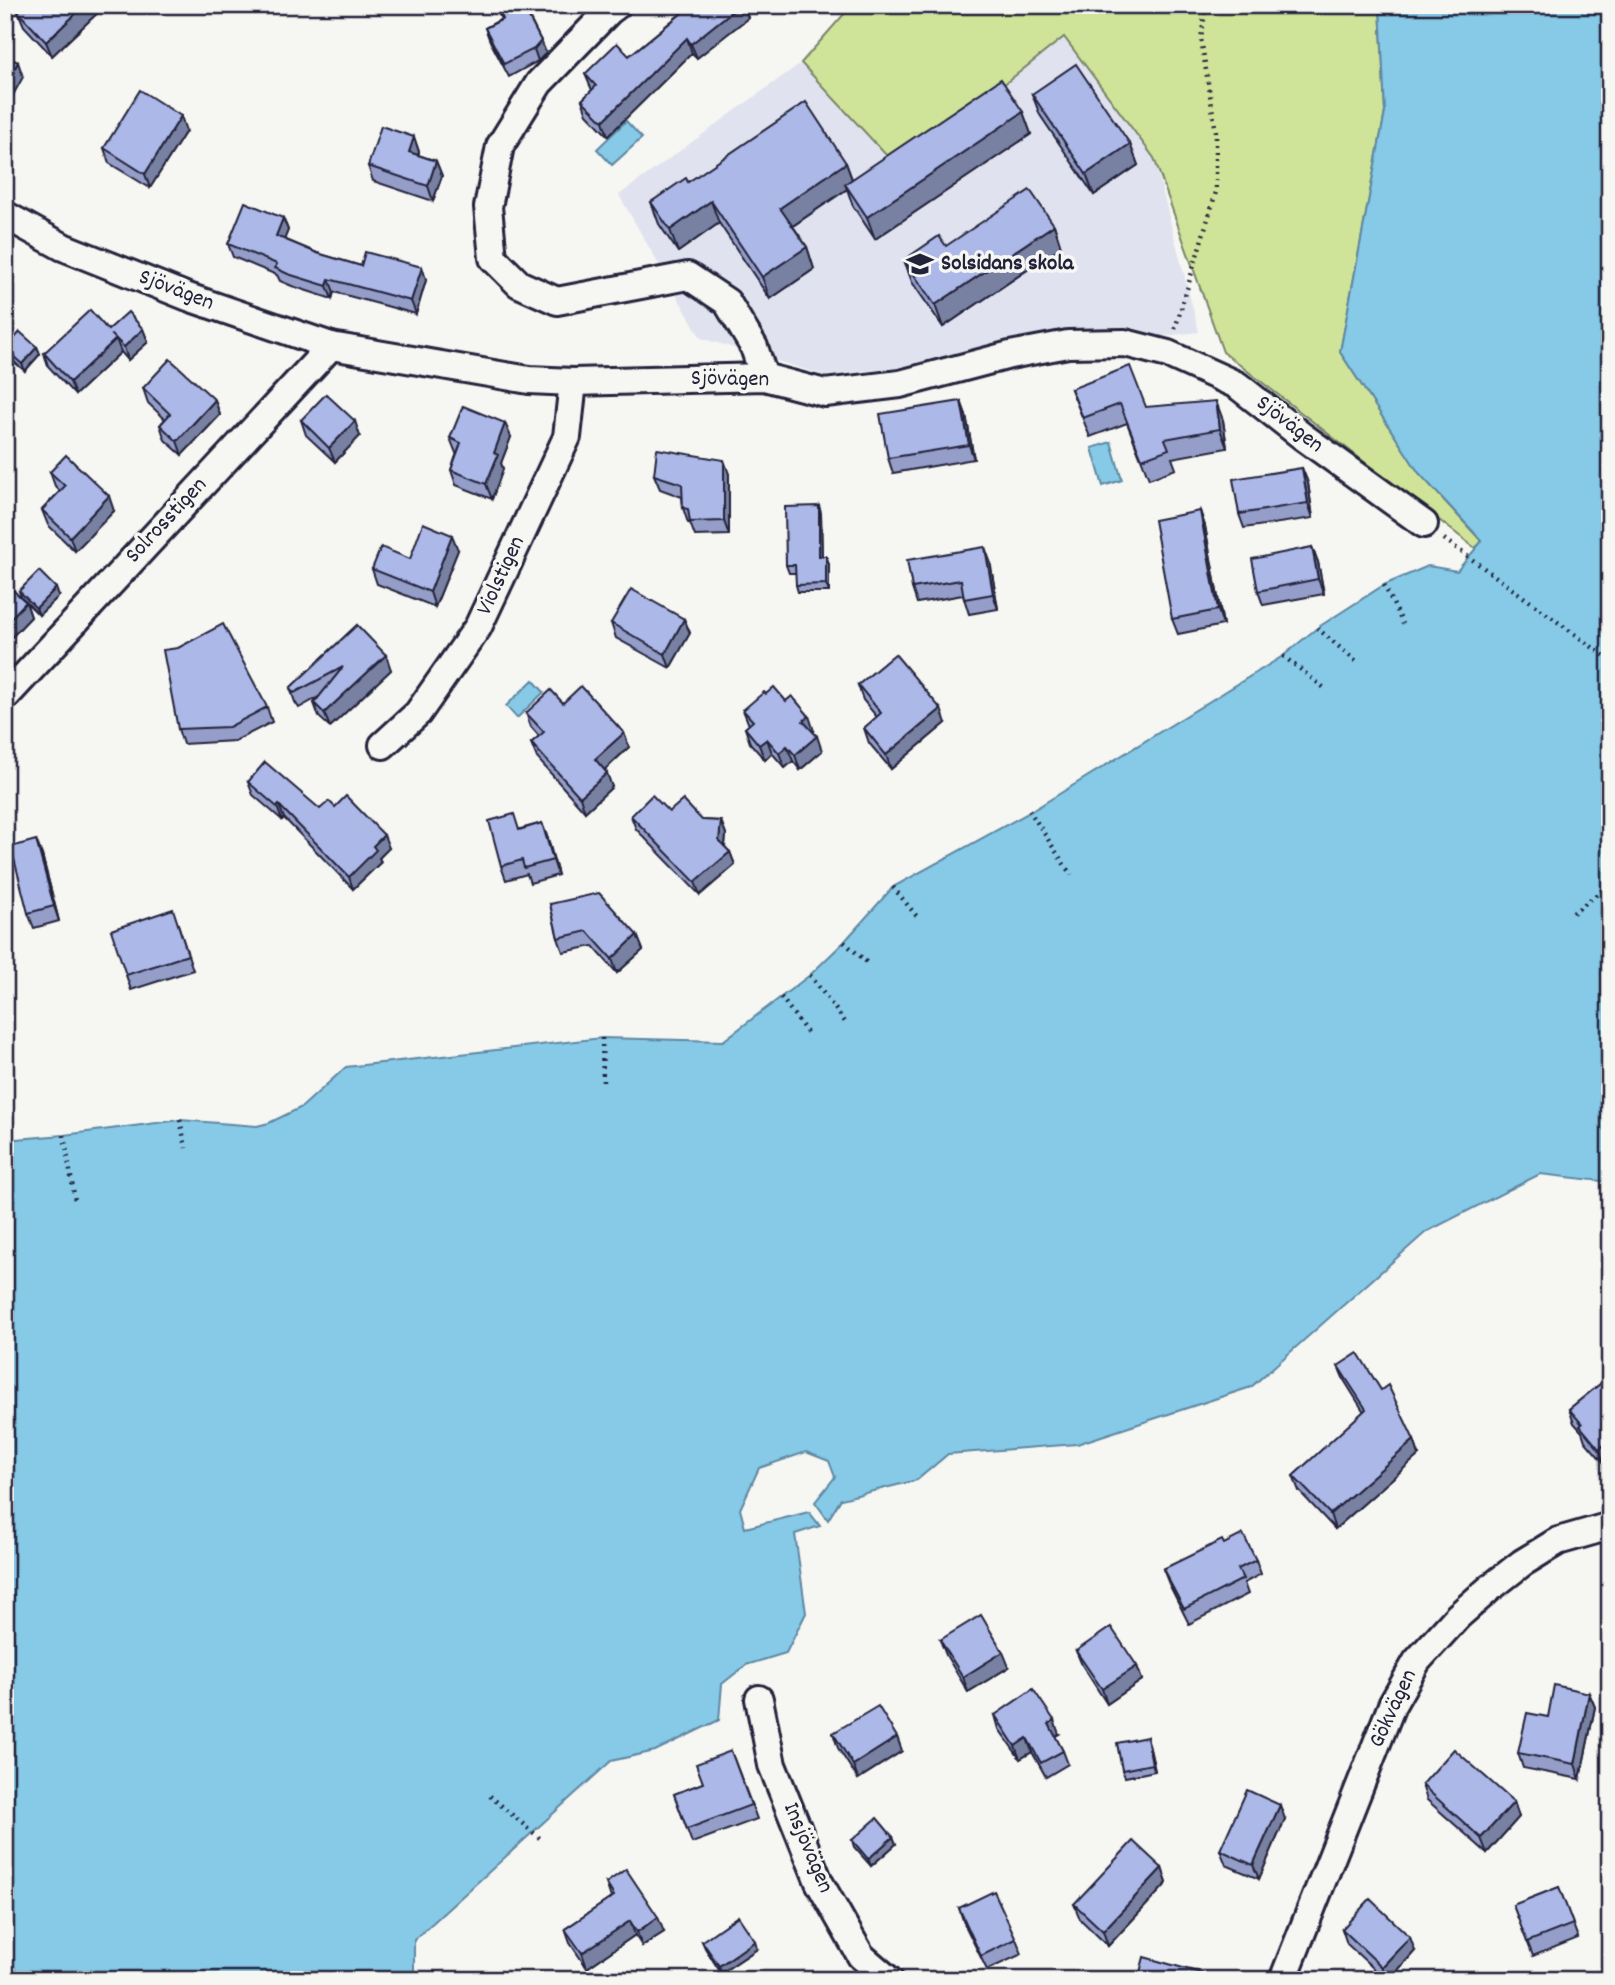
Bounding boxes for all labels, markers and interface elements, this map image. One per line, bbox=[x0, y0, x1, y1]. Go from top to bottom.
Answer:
place label: Solsidans skola bbox=[941, 248, 1075, 281]
school or university icon: Solsidans skola bbox=[905, 249, 935, 279]
street label: Sjövägen bbox=[134, 262, 218, 320]
street label: Sjövägen bbox=[691, 363, 769, 397]
street label: Sjövägen bbox=[1248, 388, 1330, 462]
street label: Solrosstigen bbox=[118, 470, 216, 572]
street label: Violstigen bbox=[469, 531, 535, 621]
street label: Gökvägen bbox=[1361, 1664, 1427, 1754]
street label: Insjövägen bbox=[773, 1798, 841, 1898]

